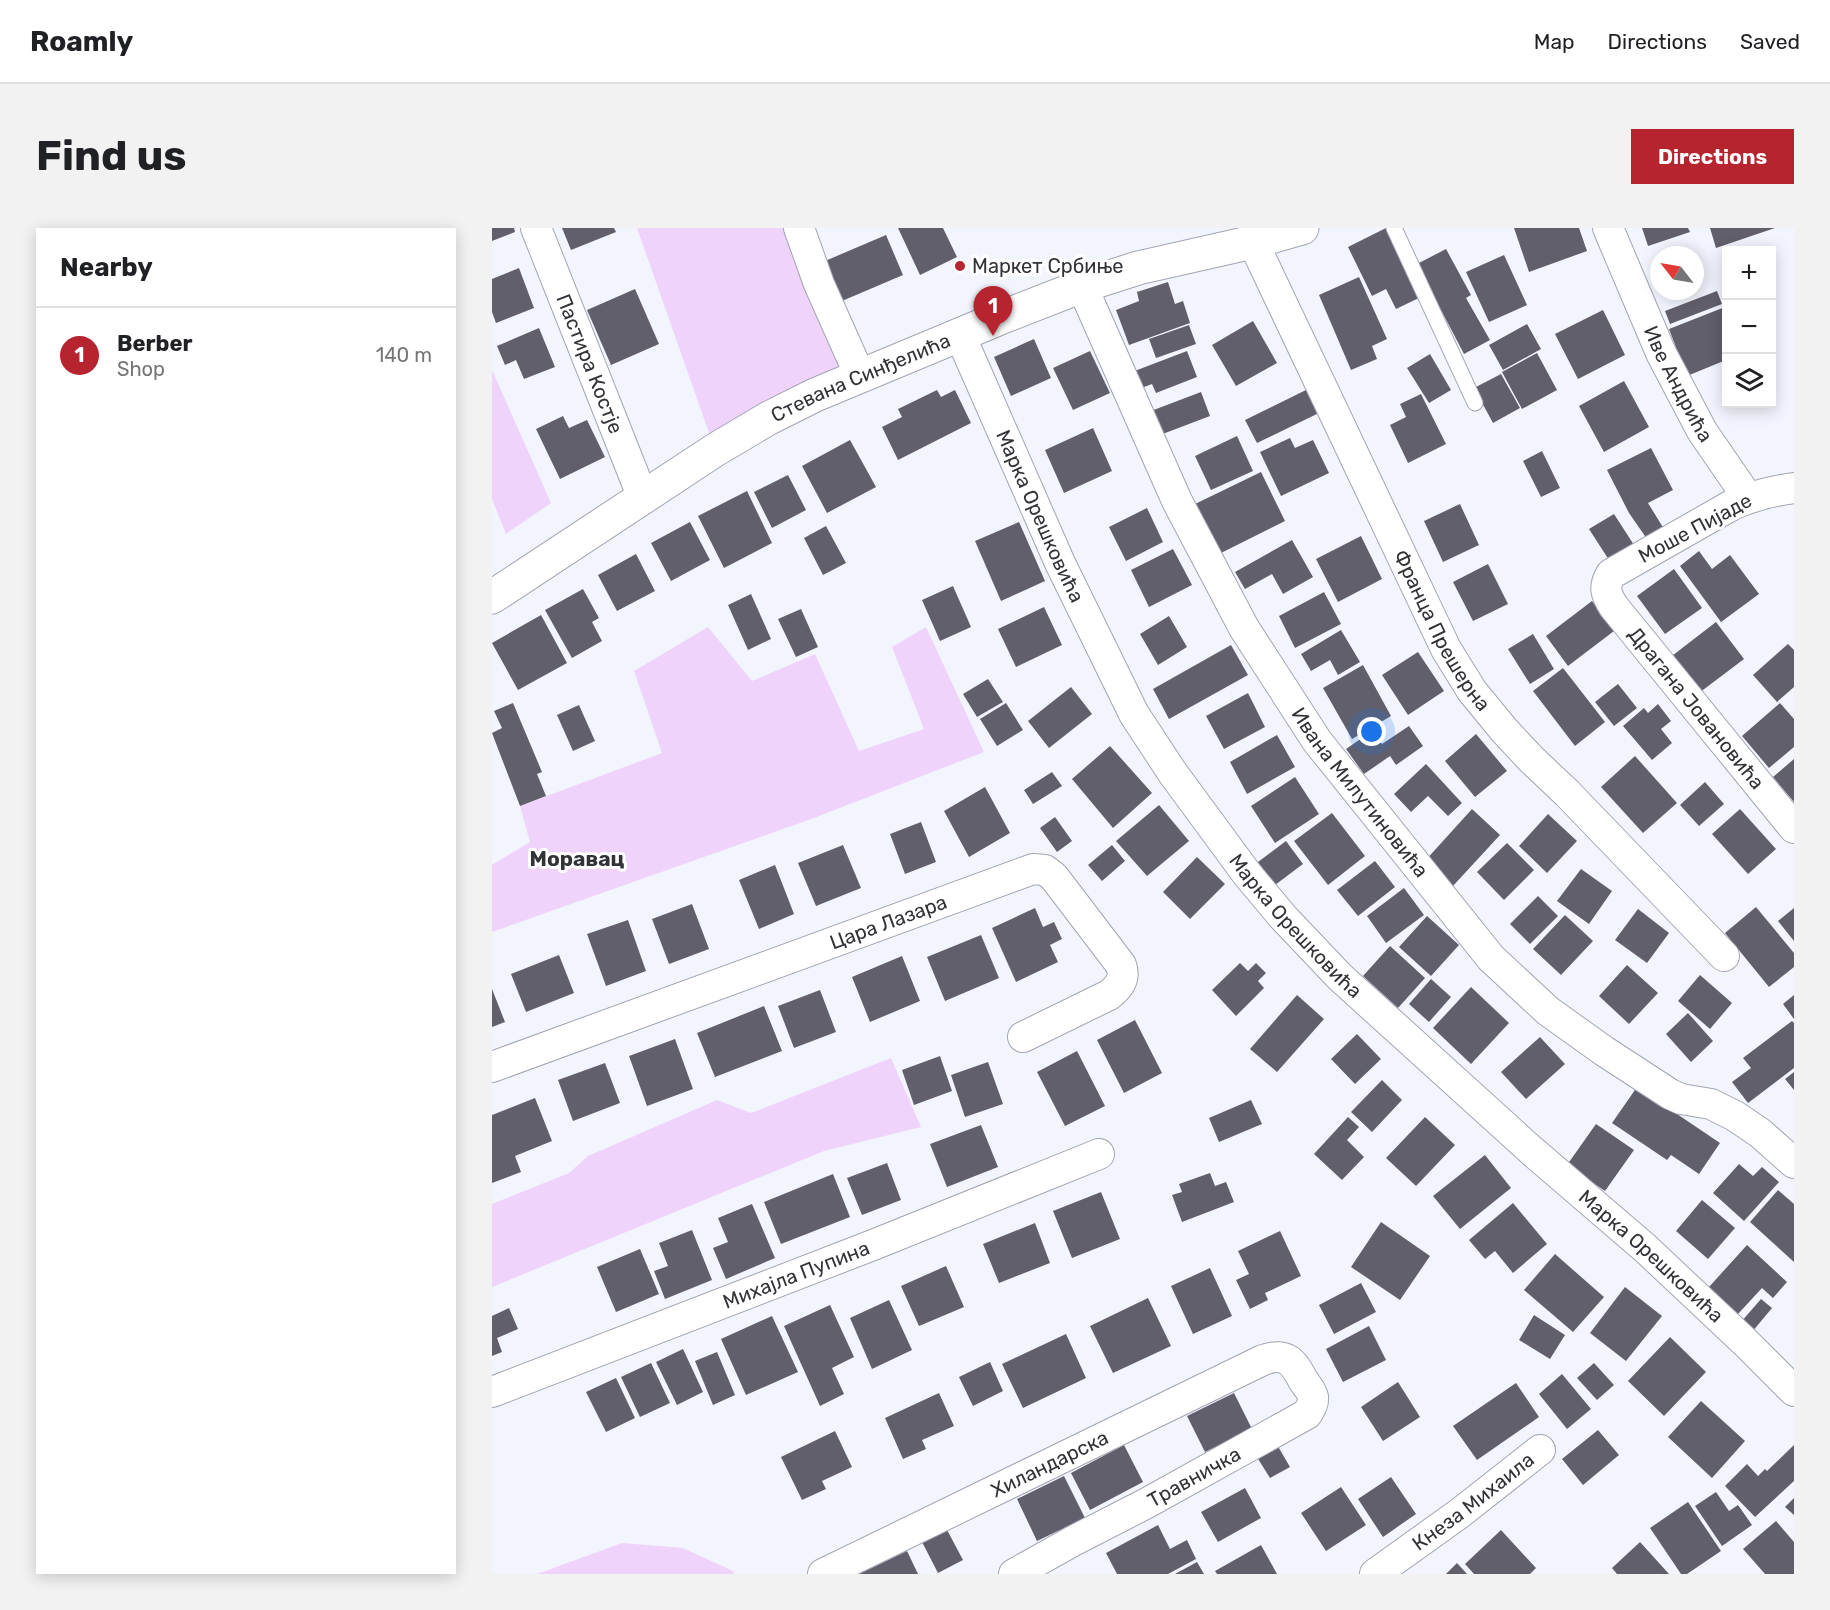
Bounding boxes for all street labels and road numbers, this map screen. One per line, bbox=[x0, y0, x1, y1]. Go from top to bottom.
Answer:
street label: Пастира Костје bbox=[551, 291, 628, 437]
street label: Иве Андрића bbox=[1639, 322, 1718, 447]
street label: Стевана Синђелића bbox=[767, 328, 954, 427]
street label: Марка Орешковића bbox=[991, 426, 1089, 606]
street label: Моше Пијаде bbox=[1634, 488, 1756, 568]
street label: Франца Прешерна bbox=[1389, 546, 1495, 716]
street label: Драгана Јовановића bbox=[1623, 622, 1769, 794]
street label: Ивана Милутиновића bbox=[1287, 703, 1433, 882]
street label: Марка Орешковића bbox=[1224, 849, 1367, 1003]
street label: Цара Лазара bbox=[826, 890, 950, 954]
street label: Марка Орешковића bbox=[1574, 1185, 1729, 1328]
street label: Михајла Пупина bbox=[719, 1236, 873, 1314]
street label: Хиландарска bbox=[987, 1425, 1112, 1502]
street label: Травничка bbox=[1143, 1442, 1245, 1512]
street label: Кнеза Михаила bbox=[1407, 1447, 1539, 1556]

